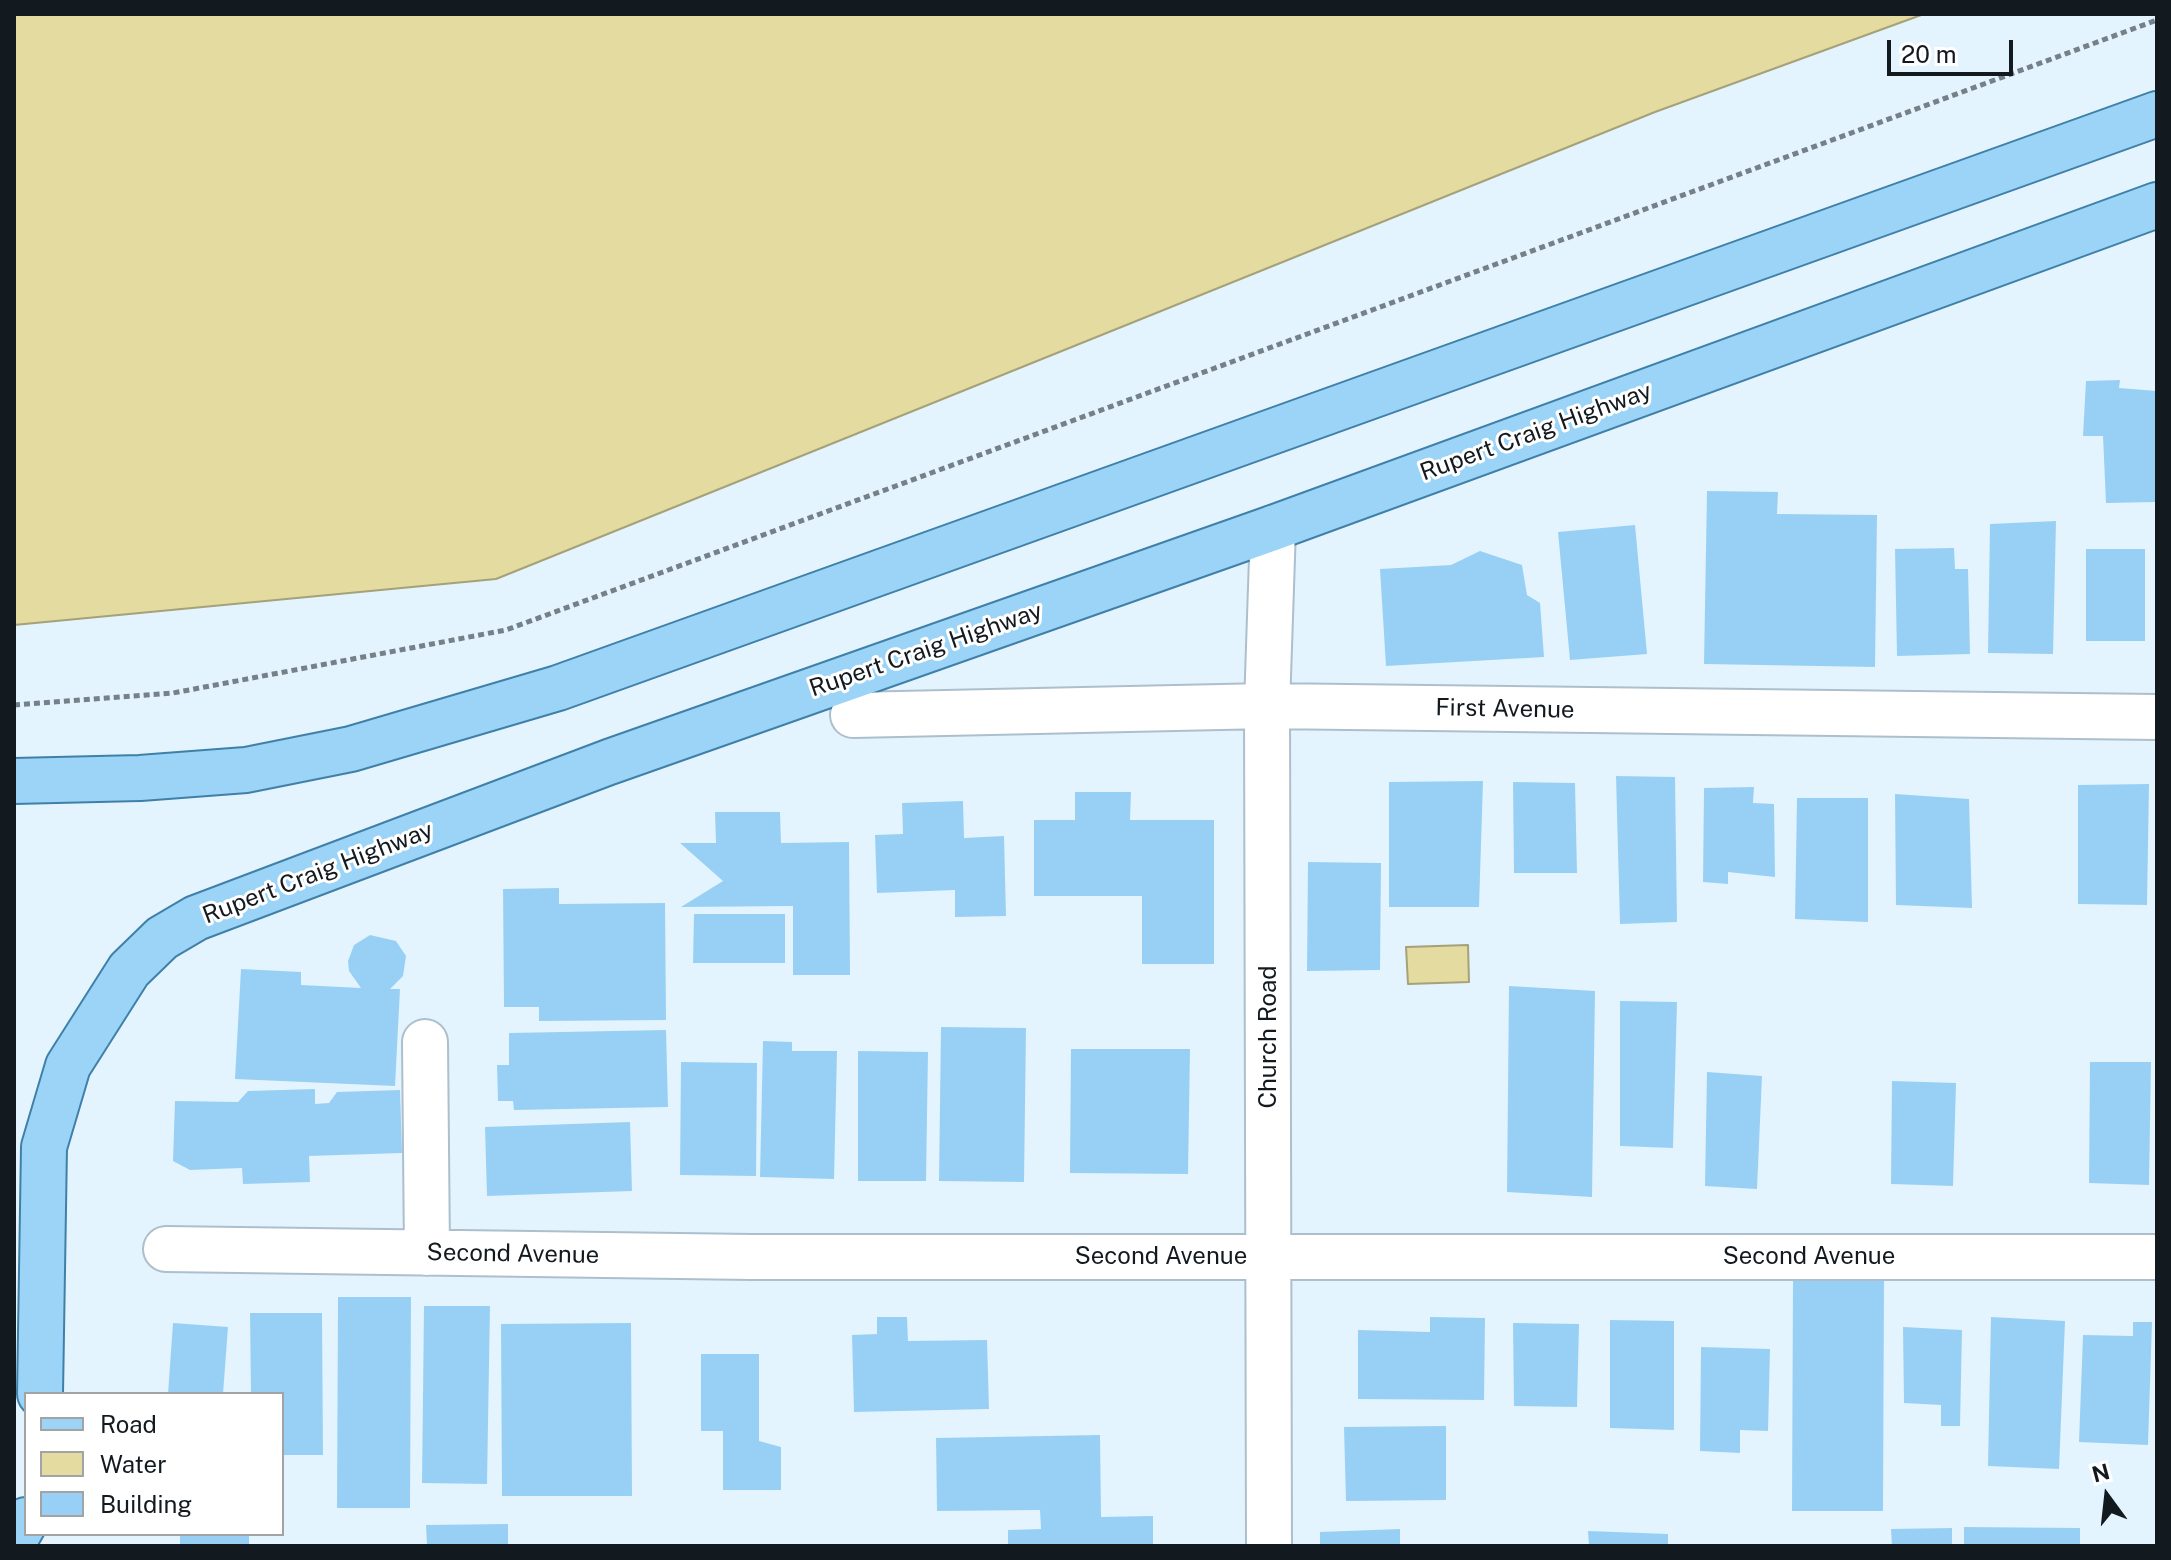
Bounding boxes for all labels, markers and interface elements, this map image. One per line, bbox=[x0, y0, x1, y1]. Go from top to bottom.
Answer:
scale bar bbox=[1891, 24, 2017, 74]
text: 20 m bbox=[1901, 40, 1957, 68]
street label: Rupert Craig Highway bbox=[1416, 377, 1656, 487]
street label: Rupert Craig Highway bbox=[806, 597, 1046, 703]
street label: First Avenue bbox=[1435, 693, 1575, 725]
street label: Rupert Craig Highway bbox=[199, 816, 437, 930]
street label: Church Road bbox=[1255, 965, 1283, 1109]
street label: Second Avenue bbox=[426, 1238, 600, 1270]
street label: Second Avenue bbox=[1075, 1243, 1247, 1271]
street label: Second Avenue bbox=[1723, 1243, 1895, 1271]
legend bbox=[24, 1392, 284, 1536]
text: Road bbox=[100, 1410, 157, 1438]
text: Water bbox=[100, 1450, 167, 1478]
north arrow bbox=[2067, 1456, 2147, 1536]
text: N bbox=[2089, 1458, 2112, 1488]
text: Building bbox=[100, 1490, 192, 1518]

